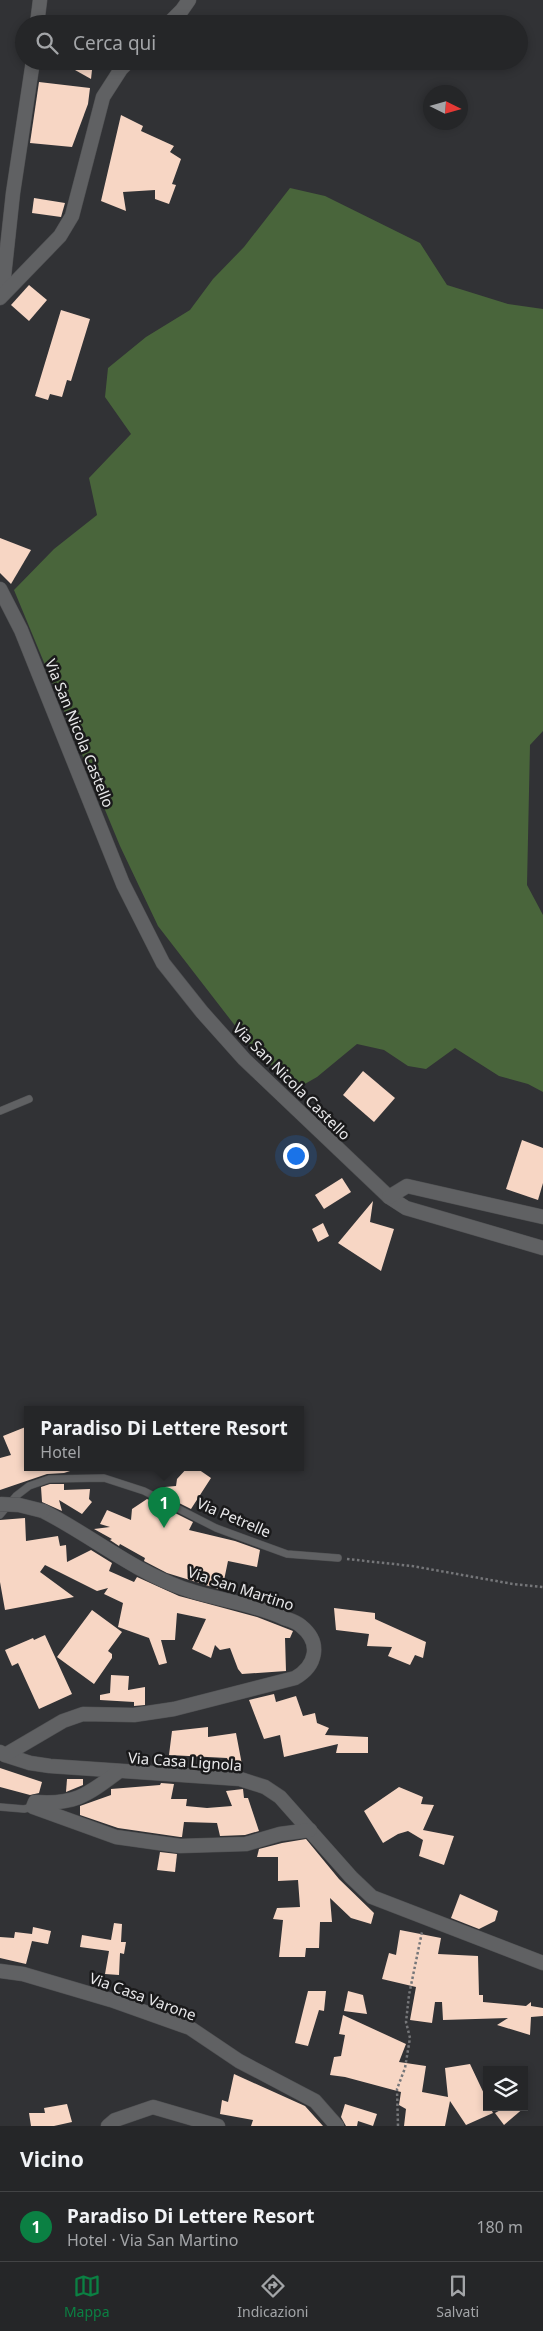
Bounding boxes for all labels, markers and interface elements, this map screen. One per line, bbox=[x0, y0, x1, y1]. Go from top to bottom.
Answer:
search box bbox=[15, 15, 528, 70]
icon: search bbox=[33, 29, 61, 57]
text: Cerca qui bbox=[73, 30, 156, 56]
north arrow bbox=[423, 85, 468, 130]
street label: Via San Nicola Castello bbox=[41, 656, 119, 810]
street label: Via San Nicola Castello bbox=[229, 1018, 355, 1144]
your location bbox=[283, 1143, 309, 1169]
popup bbox=[24, 1406, 304, 1471]
text: Paradiso Di Lettere Resort bbox=[40, 1415, 288, 1441]
text: Hotel bbox=[40, 1441, 81, 1463]
pin: 1 bbox=[148, 1487, 180, 1528]
street label: Via Petrelle bbox=[194, 1492, 274, 1542]
street label: Via San Martino bbox=[185, 1561, 297, 1615]
street label: Via Casa Lignola bbox=[127, 1747, 243, 1775]
street label: Via Casa Varone bbox=[87, 1967, 199, 2025]
map controls bbox=[483, 2066, 528, 2111]
button: layers bbox=[483, 2066, 528, 2111]
text: Vicino bbox=[20, 2145, 84, 2173]
text: Paradiso Di Lettere Resort bbox=[67, 2203, 314, 2229]
text: 1 bbox=[31, 2216, 41, 2238]
text: 180 m bbox=[476, 2216, 523, 2238]
text: Hotel · Via San Martino bbox=[67, 2229, 238, 2251]
tab: Mappa bbox=[64, 2272, 110, 2321]
tab: Indicazioni bbox=[237, 2272, 308, 2321]
tab: Salvati bbox=[436, 2272, 479, 2321]

